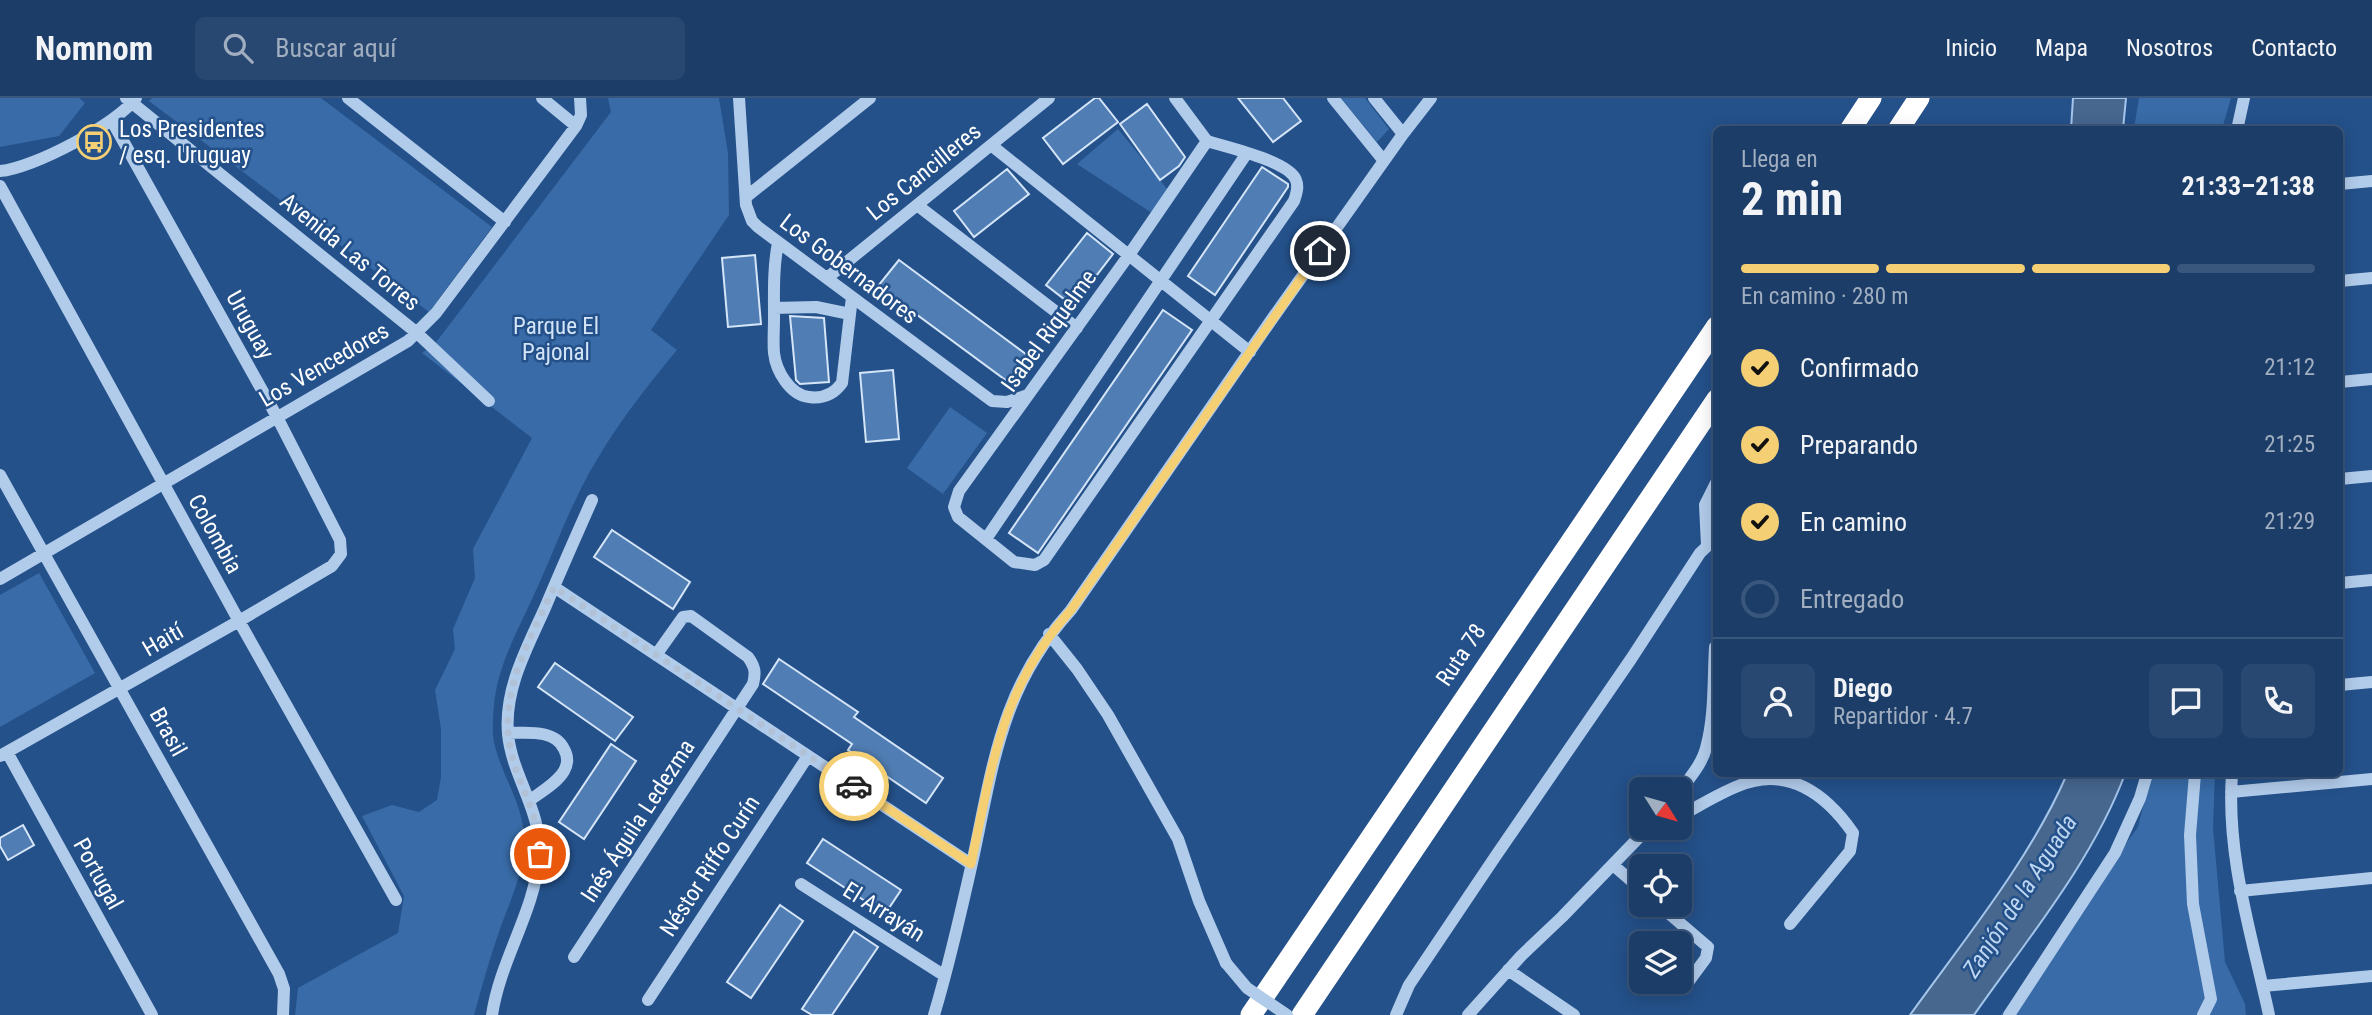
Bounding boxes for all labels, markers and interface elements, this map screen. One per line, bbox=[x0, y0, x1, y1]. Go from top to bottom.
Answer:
search box bbox=[195, 17, 685, 80]
text: Nomnom bbox=[35, 29, 153, 68]
icon: search bbox=[219, 29, 257, 67]
text: Buscar aquí bbox=[275, 33, 396, 63]
text: Inicio bbox=[1945, 34, 1997, 62]
text: Mapa bbox=[2035, 34, 2088, 62]
text: Nosotros bbox=[2126, 34, 2213, 62]
text: Contacto bbox=[2251, 34, 2337, 62]
place label: Los Presidentes / esq. Uruguay bbox=[119, 116, 265, 169]
street label: Los Cancilleres bbox=[862, 118, 986, 226]
bus stop icon: Los Presidentes / esq. Uruguay bbox=[75, 123, 113, 161]
text: Llega en bbox=[1741, 146, 1818, 173]
text: 21:33–21:38 bbox=[2181, 171, 2315, 201]
text: 2 min bbox=[1741, 172, 1843, 226]
street label: Avenida Las Torres bbox=[275, 187, 425, 317]
street label: Los Gobernadores bbox=[775, 208, 923, 330]
pin bbox=[1290, 221, 1350, 281]
icon: home bbox=[1301, 232, 1339, 270]
street label: Isabel Riquelme bbox=[996, 265, 1102, 397]
text: En camino · 280 m bbox=[1741, 283, 1909, 310]
street label: Uruguay bbox=[220, 286, 280, 364]
park label: Parque El Pajonal bbox=[513, 313, 599, 366]
street label: Los Vencedores bbox=[254, 317, 394, 413]
icon: check bbox=[1741, 349, 1779, 387]
text: Confirmado bbox=[1800, 353, 1919, 383]
text: 21:12 bbox=[2264, 354, 2315, 381]
icon: check bbox=[1741, 426, 1779, 464]
text: Preparando bbox=[1800, 430, 1918, 460]
text: 21:25 bbox=[2264, 431, 2315, 458]
street label: Colombia bbox=[182, 490, 248, 578]
icon: check bbox=[1741, 503, 1779, 541]
text: En camino bbox=[1800, 507, 1907, 537]
text: 21:29 bbox=[2264, 508, 2315, 535]
text: Entregado bbox=[1800, 584, 1904, 614]
street label: Haití bbox=[138, 617, 190, 662]
street label: Ruta 78 bbox=[1430, 619, 1492, 691]
button: person bbox=[1741, 664, 1815, 738]
button: chat bbox=[2149, 664, 2223, 738]
button: phone bbox=[2241, 664, 2315, 738]
text: Diego bbox=[1833, 673, 1893, 703]
street label: Brasil bbox=[144, 703, 192, 761]
text: Repartidor · 4.7 bbox=[1833, 703, 1973, 730]
street label: Inés Águila Ledezma bbox=[575, 734, 701, 907]
courier bbox=[819, 751, 889, 821]
icon: car bbox=[835, 767, 873, 805]
north arrow bbox=[1629, 777, 1692, 840]
map controls bbox=[1629, 777, 1692, 994]
street label: Néstor Riffo Curín bbox=[654, 790, 766, 942]
water label: Zanjón de la Aguada bbox=[1956, 809, 2083, 983]
pin bbox=[510, 824, 570, 884]
street label: Portugal bbox=[67, 834, 129, 914]
icon: bag bbox=[521, 835, 559, 873]
button: locate bbox=[1629, 854, 1692, 917]
street label: El Arrayán bbox=[838, 876, 930, 948]
button: layers bbox=[1629, 931, 1692, 994]

